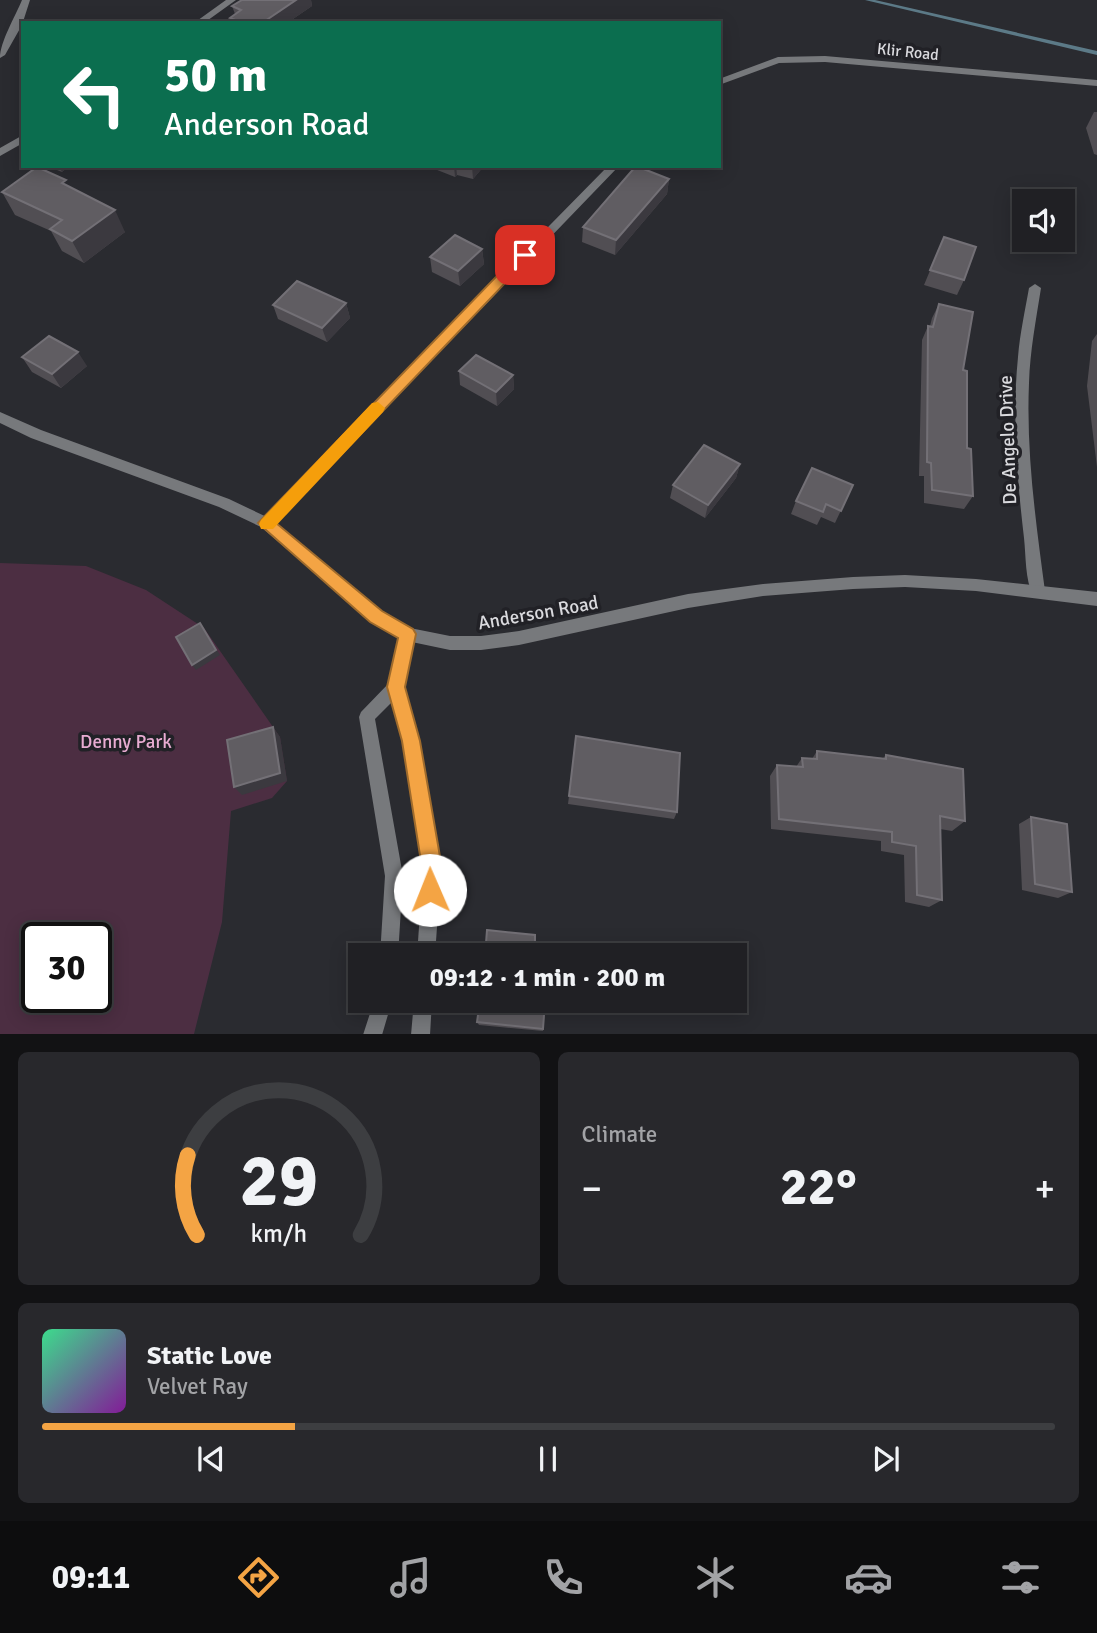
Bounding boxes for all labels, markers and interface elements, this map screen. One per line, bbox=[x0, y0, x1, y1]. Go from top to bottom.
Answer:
street label: Klir Road bbox=[876, 39, 940, 65]
text: 50 m bbox=[164, 45, 267, 105]
icon: left bbox=[49, 49, 140, 140]
text: Anderson Road bbox=[164, 105, 369, 144]
map controls bbox=[1012, 189, 1075, 252]
button: sound bbox=[1012, 189, 1075, 252]
pin bbox=[495, 225, 555, 285]
icon: arrive bbox=[506, 236, 544, 274]
street label: De Angelo Drive bbox=[994, 375, 1022, 505]
street label: Anderson Road bbox=[476, 591, 600, 635]
park label: Denny Park bbox=[80, 730, 172, 754]
position arrow bbox=[393, 853, 467, 927]
speed limit sign: 30 bbox=[21, 922, 112, 1013]
text: 09:12 · 1 min · 200 m bbox=[430, 962, 665, 994]
text: Climate bbox=[582, 1120, 657, 1149]
text: 29 bbox=[239, 1137, 318, 1226]
text: 22° bbox=[780, 1155, 857, 1219]
text: − bbox=[582, 1165, 602, 1212]
text: + bbox=[1034, 1165, 1055, 1212]
text: km/h bbox=[250, 1217, 307, 1248]
text: Static Love bbox=[147, 1340, 272, 1372]
text: Velvet Ray bbox=[147, 1372, 248, 1401]
icon: previous bbox=[192, 1440, 230, 1478]
icon: pause bbox=[529, 1440, 567, 1478]
icon: next bbox=[867, 1440, 905, 1478]
icon: directions bbox=[234, 1553, 283, 1602]
icon: music bbox=[386, 1553, 435, 1602]
icon: phone bbox=[539, 1553, 588, 1602]
icon: climate bbox=[691, 1553, 740, 1602]
icon: car bbox=[844, 1553, 893, 1602]
icon: filters bbox=[996, 1553, 1045, 1602]
text: 09:11 bbox=[52, 1558, 130, 1597]

